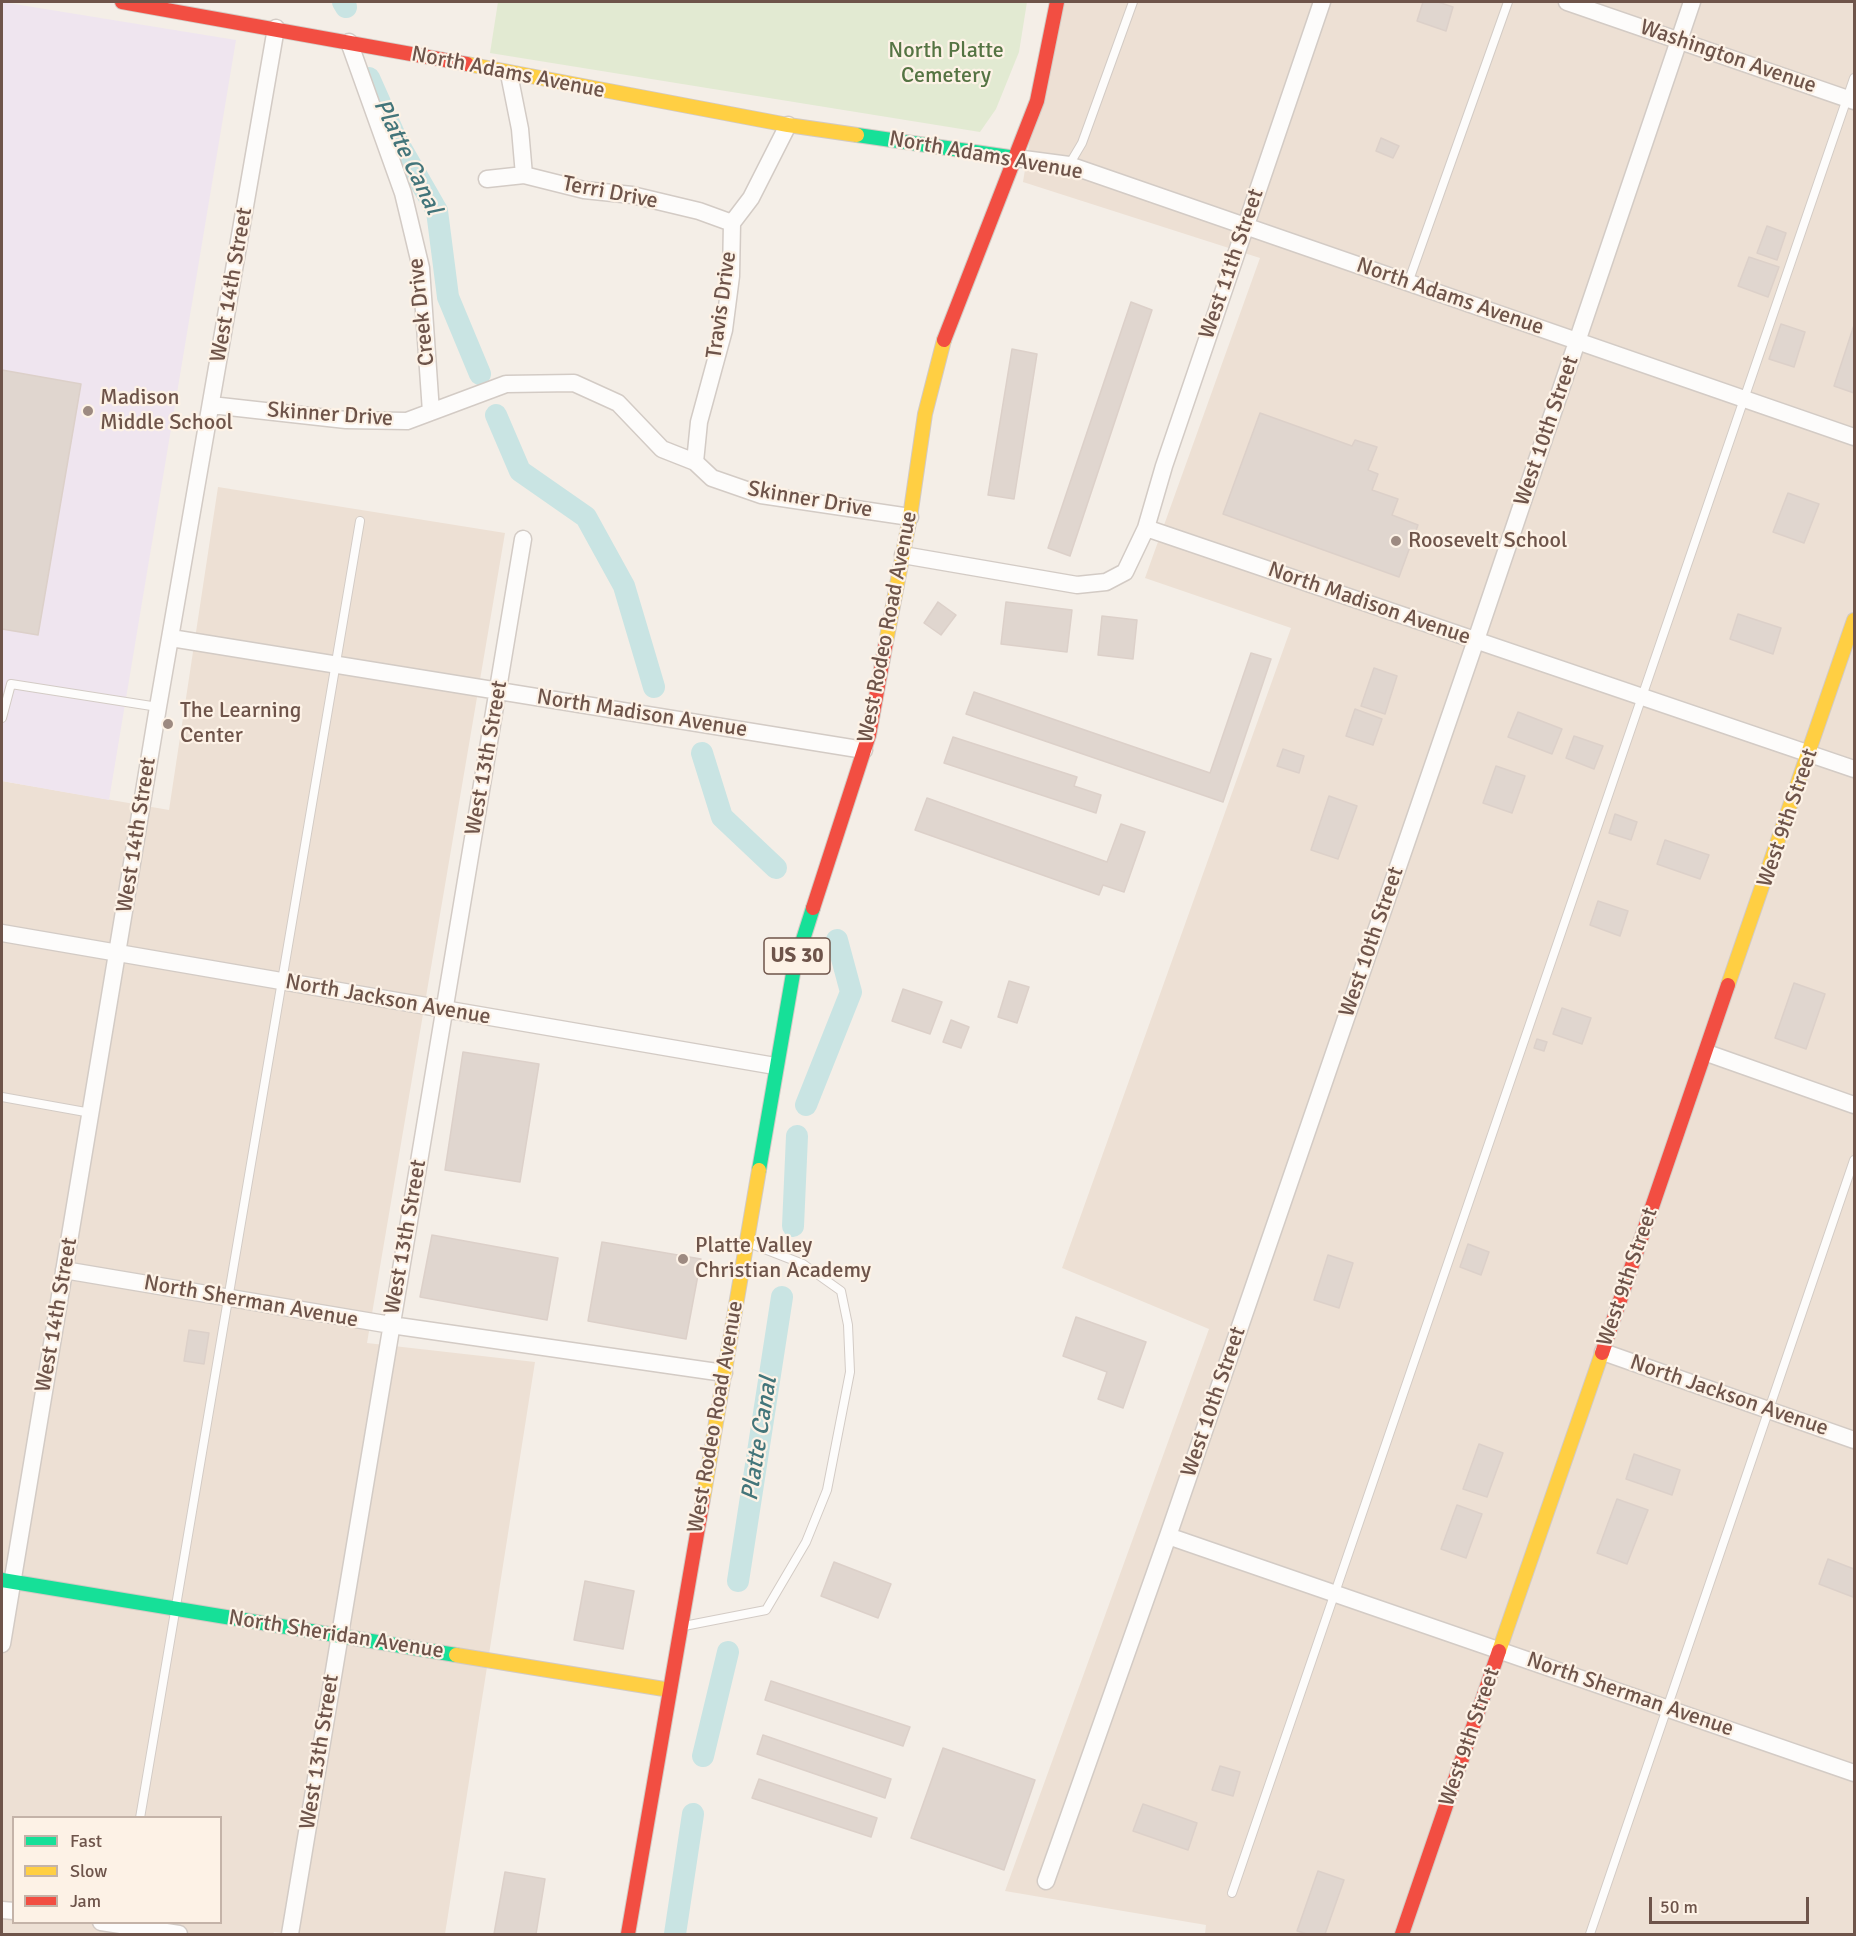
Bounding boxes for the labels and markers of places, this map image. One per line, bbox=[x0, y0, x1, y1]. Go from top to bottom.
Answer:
place label: Madison Middle School bbox=[100, 385, 233, 436]
marker: Madison Middle School bbox=[81, 404, 95, 418]
place label: Roosevelt School bbox=[1408, 528, 1567, 554]
marker: Roosevelt School bbox=[1389, 534, 1403, 548]
place label: The Learning Center bbox=[180, 698, 301, 750]
marker: The Learning Center bbox=[161, 717, 175, 731]
place label: Platte Valley Christian Academy bbox=[695, 1233, 871, 1284]
marker: Platte Valley Christian Academy bbox=[676, 1252, 690, 1266]

